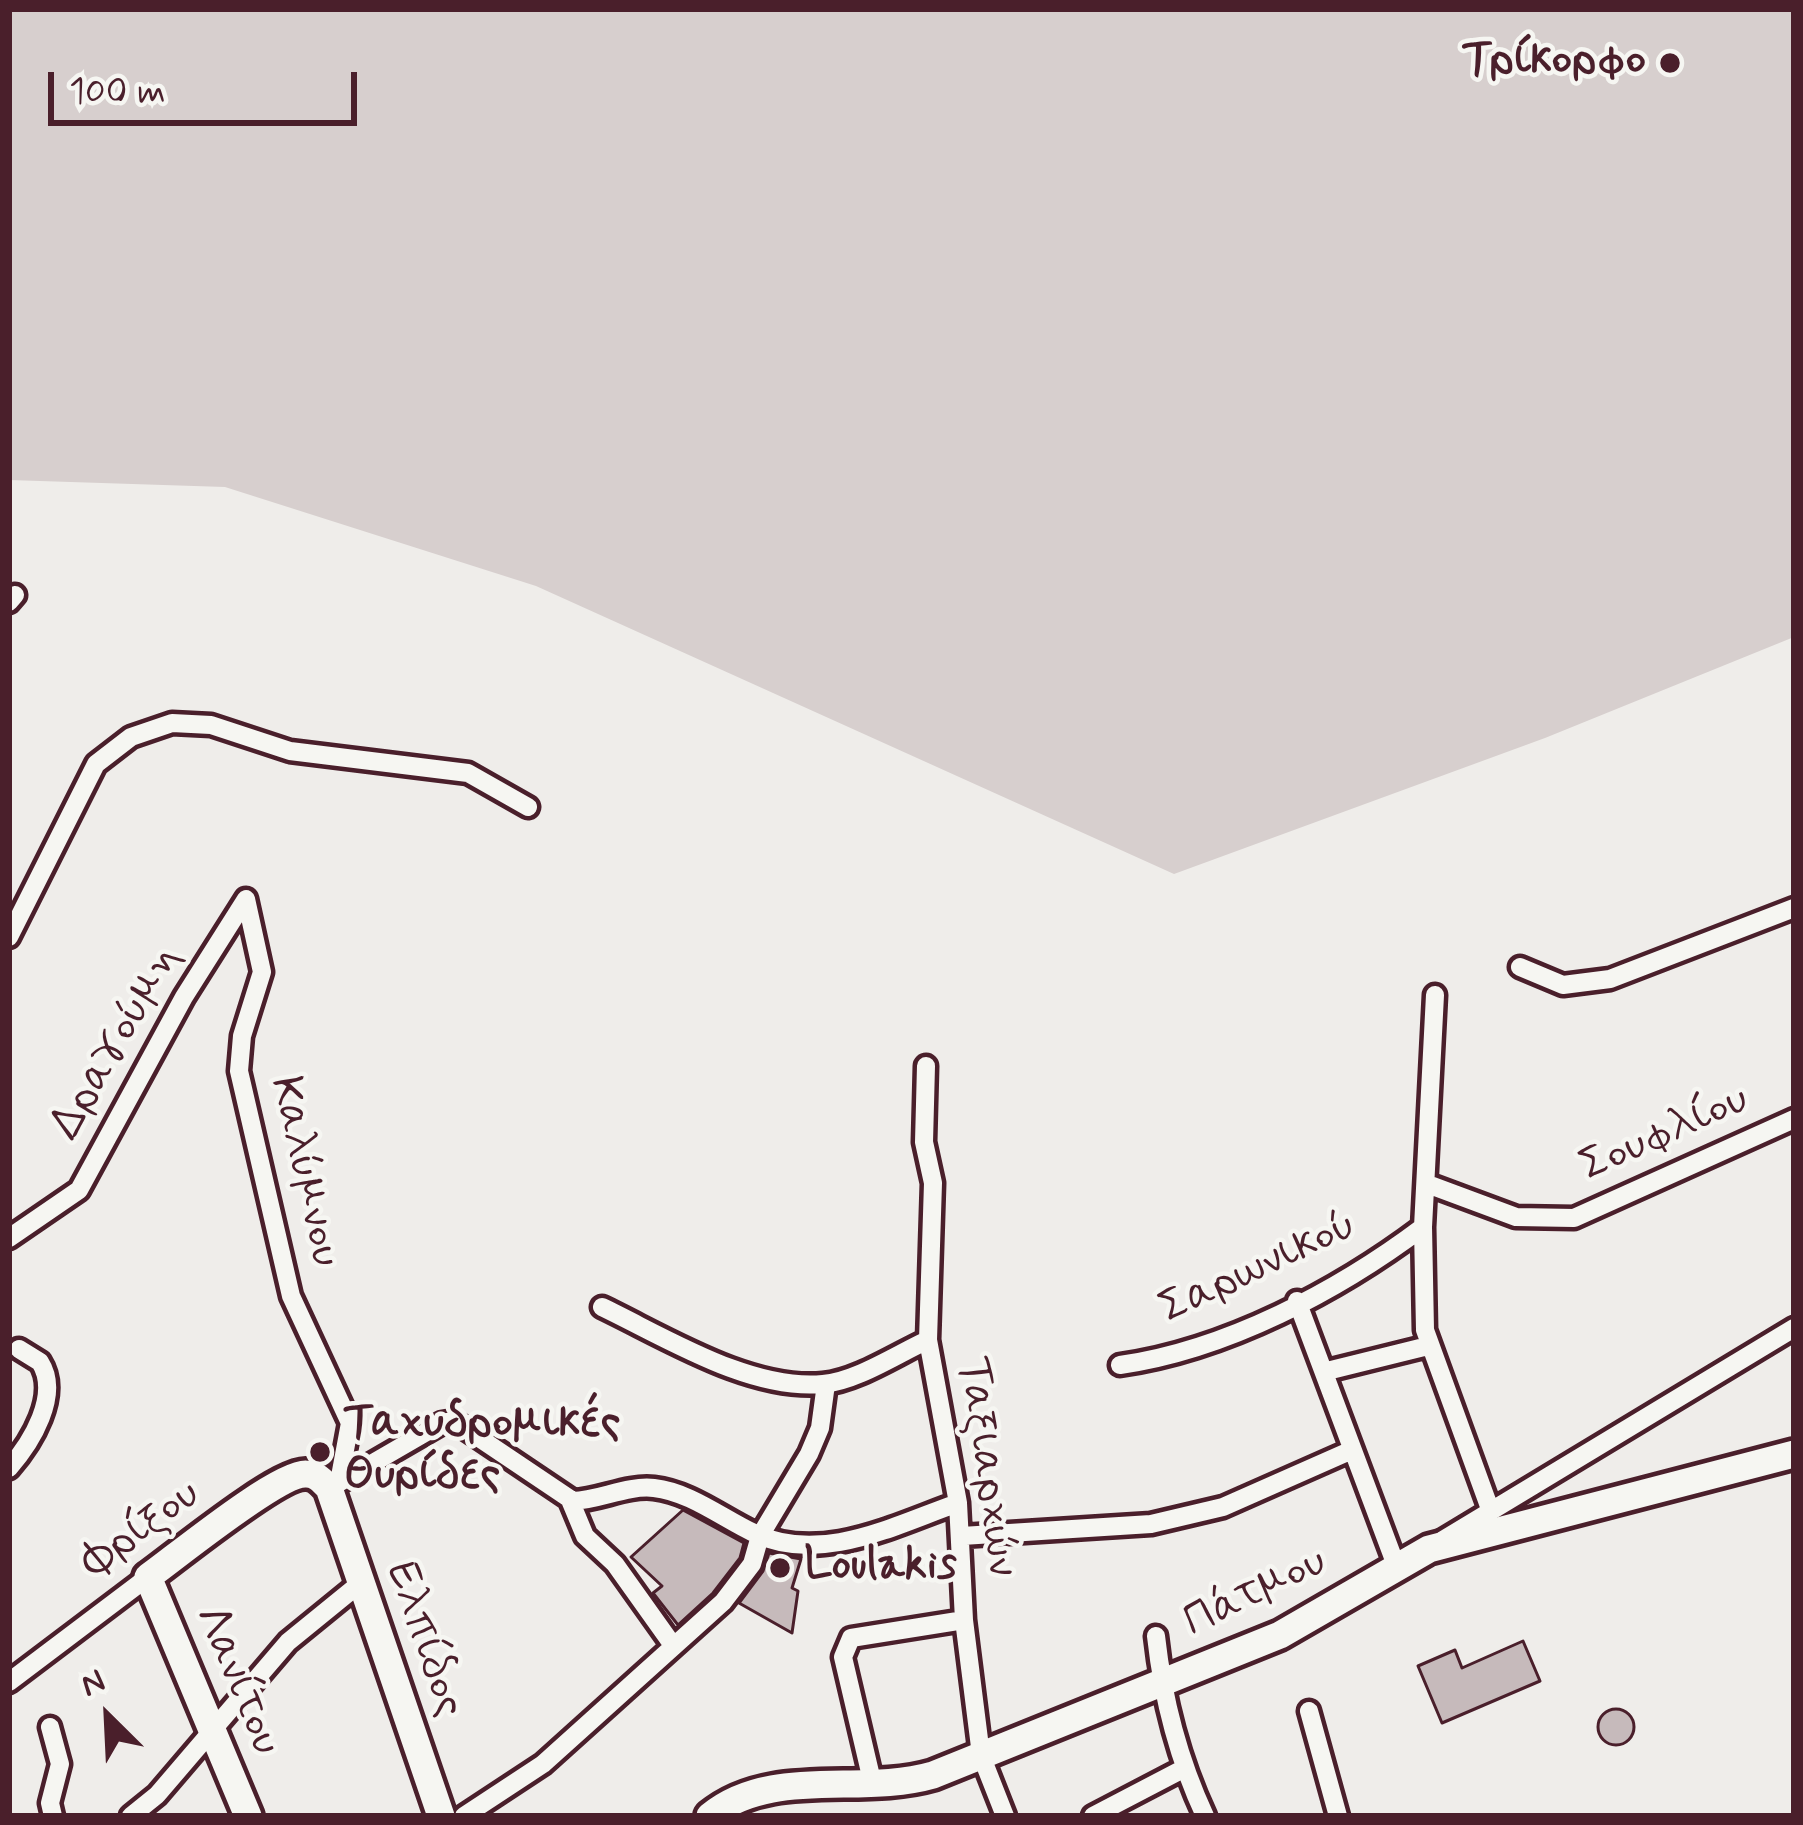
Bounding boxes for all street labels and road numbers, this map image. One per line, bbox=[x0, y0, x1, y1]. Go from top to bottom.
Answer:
street label: Δραγούμη bbox=[41, 936, 195, 1150]
street label: Καλύμνου bbox=[255, 1072, 351, 1272]
street label: Σουφλίου bbox=[1573, 1074, 1757, 1196]
street label: Σαρωνικού bbox=[1152, 1200, 1366, 1338]
street label: Ταξιαρχών bbox=[943, 1354, 1027, 1580]
street label: Φρίξου bbox=[72, 1469, 212, 1591]
street label: Πάτμου bbox=[1176, 1537, 1336, 1651]
street label: Ελπίδος bbox=[371, 1555, 475, 1725]
street label: Λανίτου bbox=[180, 1598, 292, 1764]

